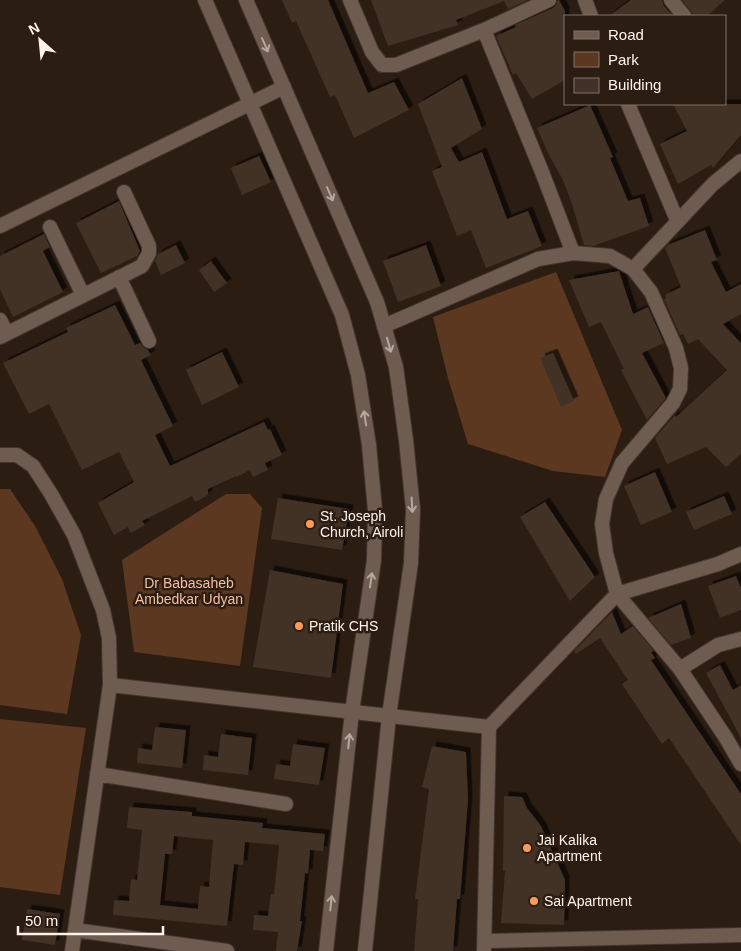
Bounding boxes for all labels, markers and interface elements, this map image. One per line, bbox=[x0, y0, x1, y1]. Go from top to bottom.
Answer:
north arrow bbox=[15, 15, 65, 65]
legend bbox=[564, 15, 726, 105]
text: N bbox=[26, 19, 42, 38]
text: Road bbox=[608, 26, 644, 43]
one-way arrow bbox=[261, 37, 271, 52]
text: Park bbox=[608, 51, 639, 68]
text: Building bbox=[608, 76, 661, 93]
one-way arrow bbox=[326, 186, 336, 201]
one-way arrow bbox=[385, 336, 394, 352]
one-way arrow bbox=[360, 411, 370, 427]
one-way arrow bbox=[408, 497, 417, 513]
place label: St. Joseph Church, Airoli bbox=[320, 508, 403, 540]
marker: St. Joseph Church, Airoli bbox=[304, 518, 316, 530]
one-way arrow bbox=[366, 572, 376, 588]
park label: Dr Babasaheb Ambedkar Udyan bbox=[135, 575, 243, 607]
place label: Pratik CHS bbox=[309, 618, 378, 634]
marker: Pratik CHS bbox=[293, 620, 305, 632]
one-way arrow bbox=[344, 733, 354, 749]
place label: Jai Kalika Apartment bbox=[537, 832, 602, 864]
marker: Jai Kalika Apartment bbox=[521, 842, 533, 854]
place label: Sai Apartment bbox=[544, 893, 632, 909]
one-way arrow bbox=[326, 895, 336, 911]
marker: Sai Apartment bbox=[528, 895, 540, 907]
scale bar bbox=[18, 904, 162, 936]
text: 50 m bbox=[25, 912, 58, 929]

